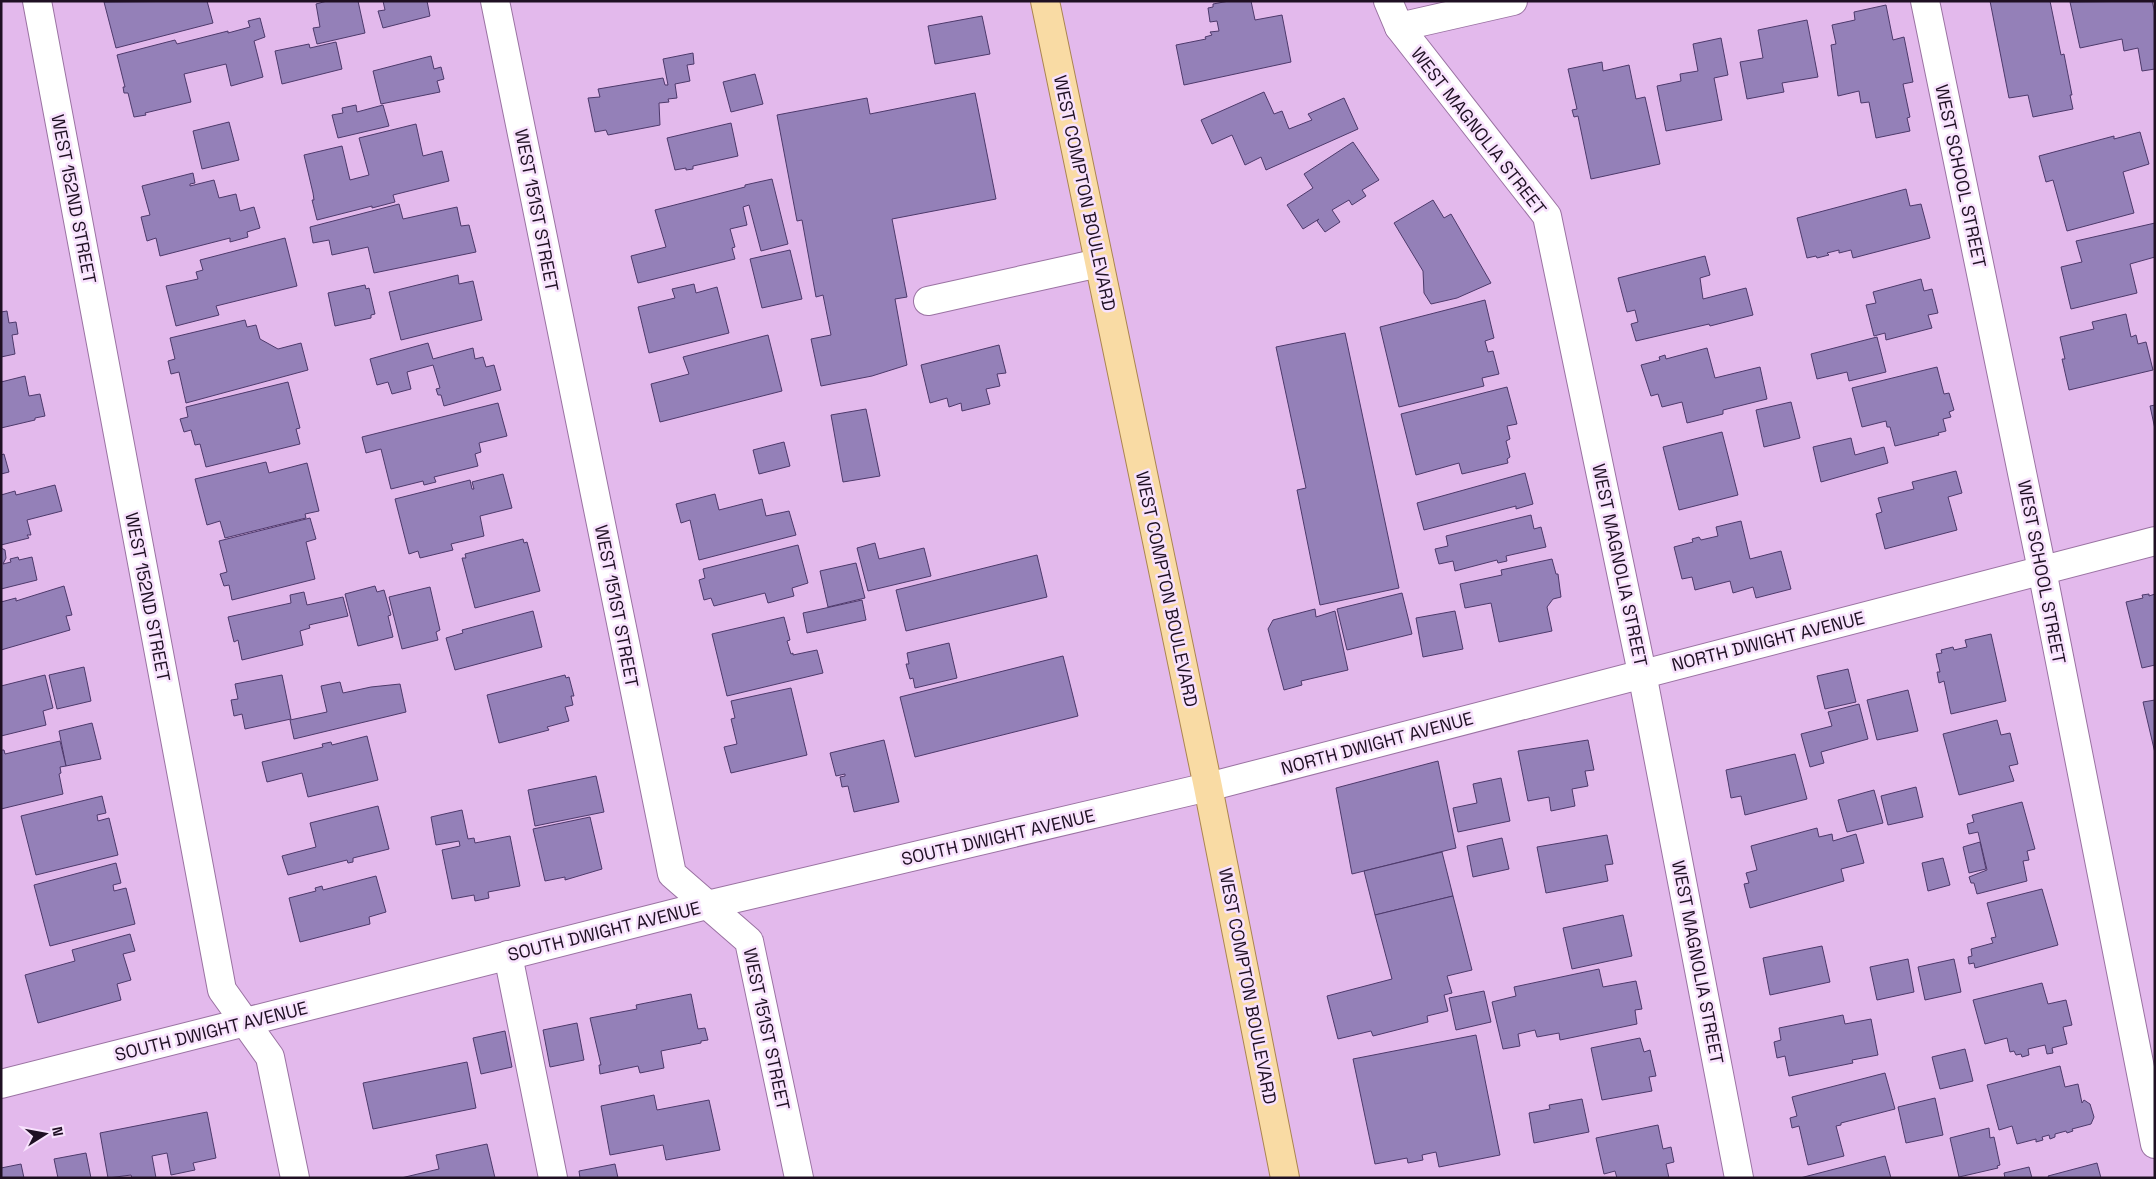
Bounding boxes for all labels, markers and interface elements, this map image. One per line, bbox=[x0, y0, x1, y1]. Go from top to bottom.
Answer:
street label: WEST MAGNOLIA STREET bbox=[1406, 42, 1552, 220]
street label: WEST COMPTON BOULEVARD bbox=[1049, 73, 1121, 313]
street label: WEST SCHOOL STREET bbox=[1930, 82, 1992, 270]
street label: WEST 152ND STREET bbox=[46, 112, 102, 286]
street label: WEST 151ST STREET bbox=[510, 127, 564, 294]
street label: WEST MAGNOLIA STREET bbox=[1587, 461, 1653, 669]
street label: WEST COMPTON BOULEVARD bbox=[1131, 469, 1203, 709]
street label: WEST SCHOOL STREET bbox=[2013, 478, 2071, 666]
street label: WEST 152ND STREET bbox=[120, 510, 176, 684]
street label: WEST 151ST STREET bbox=[590, 523, 644, 690]
street label: NORTH DWIGHT AVENUE bbox=[1669, 606, 1867, 676]
street label: NORTH DWIGHT AVENUE bbox=[1278, 706, 1476, 780]
street label: SOUTH DWIGHT AVENUE bbox=[899, 804, 1097, 870]
street label: WEST MAGNOLIA STREET bbox=[1667, 858, 1729, 1066]
street label: WEST COMPTON BOULEVARD bbox=[1214, 866, 1282, 1106]
street label: SOUTH DWIGHT AVENUE bbox=[505, 896, 703, 966]
street label: WEST 151ST STREET bbox=[739, 946, 796, 1113]
street label: SOUTH DWIGHT AVENUE bbox=[112, 996, 310, 1066]
north arrow bbox=[20, 1109, 70, 1159]
text: N bbox=[48, 1125, 67, 1138]

